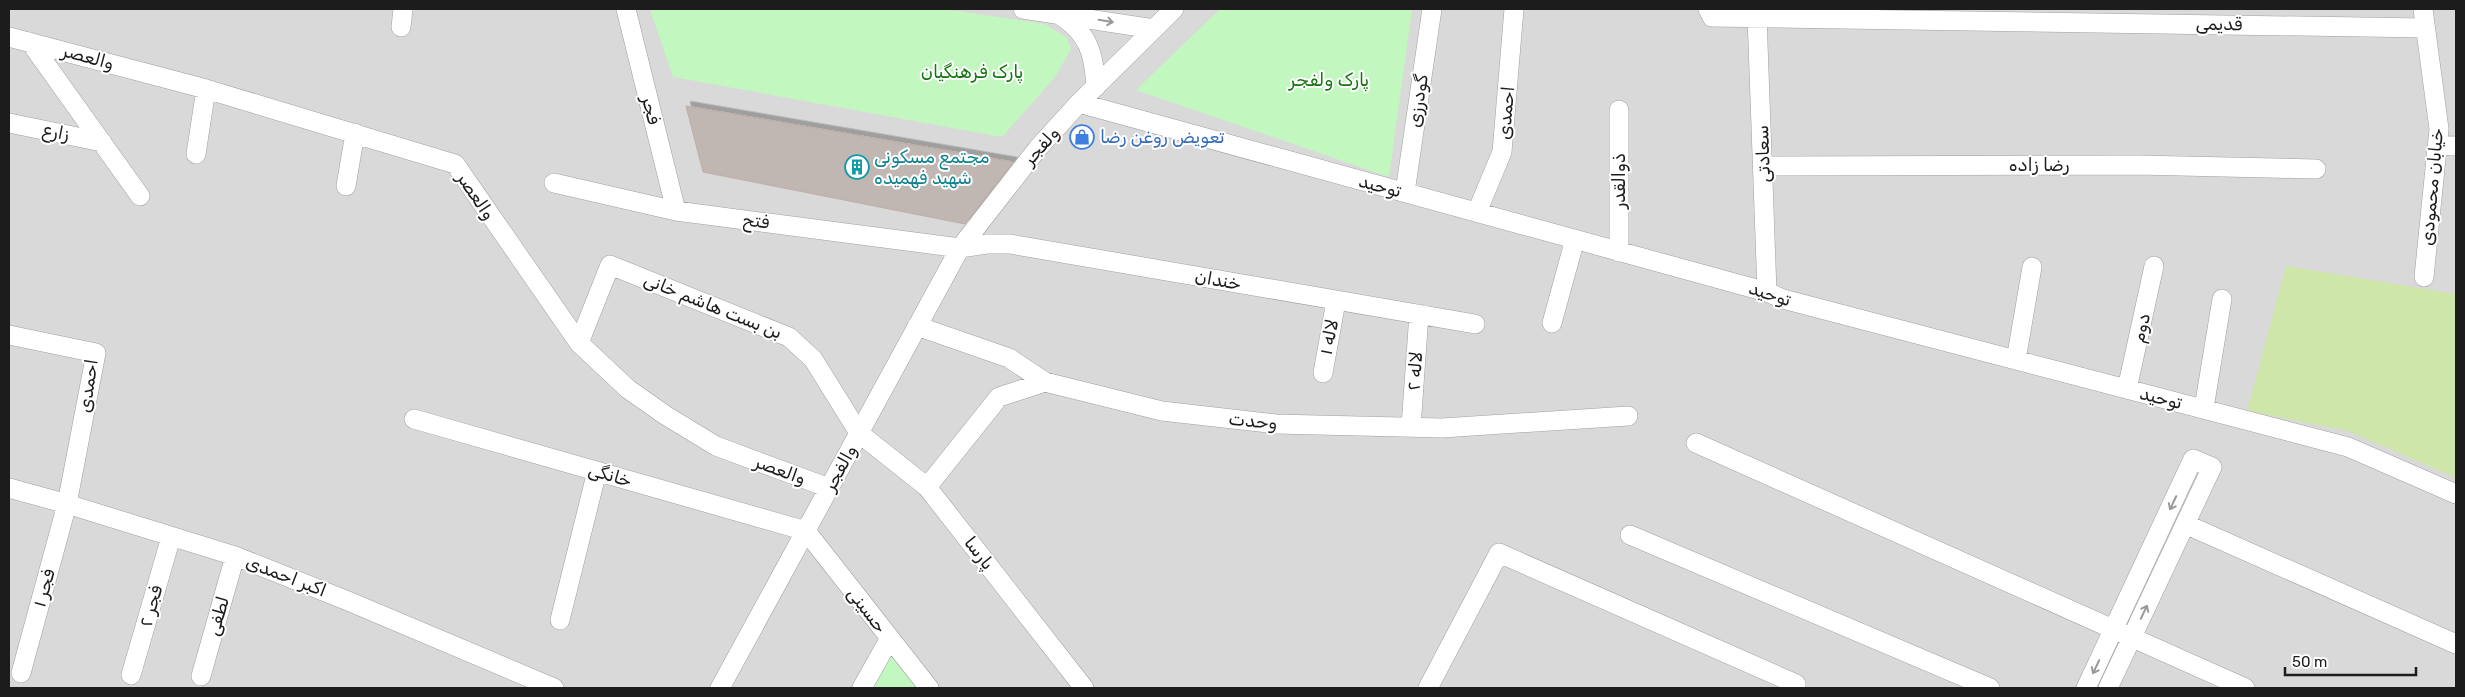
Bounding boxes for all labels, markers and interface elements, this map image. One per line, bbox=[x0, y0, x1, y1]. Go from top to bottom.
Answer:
street label: قدیمی bbox=[2195, 13, 2243, 35]
one-way arrow bbox=[1097, 17, 1113, 27]
street label: والعصر bbox=[59, 39, 116, 74]
park label: پارک فرهنگیان bbox=[921, 61, 1023, 84]
park label: پارک ولفجر bbox=[1288, 69, 1369, 92]
street label: گودرزی bbox=[1403, 73, 1433, 129]
street label: احمدی bbox=[1493, 85, 1519, 141]
street label: فجر bbox=[637, 92, 665, 127]
street label: زارع bbox=[41, 119, 71, 146]
street label: ولفجر bbox=[1017, 122, 1064, 171]
shop icon: تعویض روغن رضا bbox=[1069, 124, 1095, 150]
street label: سعادتی bbox=[1751, 125, 1775, 183]
place label: تعویض روغن رضا bbox=[1100, 126, 1225, 148]
street label: خیابان محمودی bbox=[2416, 127, 2448, 247]
place label: مجتمع مسکونی شهید فهمیده bbox=[874, 146, 990, 189]
street label: ذوالقدر bbox=[1608, 153, 1630, 210]
building icon: مجتمع مسکونی شهید فهمیده bbox=[844, 154, 870, 180]
street label: رضا زاده bbox=[2009, 154, 2069, 176]
street label: والعصر bbox=[451, 167, 500, 224]
street label: توحید bbox=[1356, 170, 1404, 202]
street label: فتح bbox=[741, 208, 771, 236]
street label: خندان bbox=[1193, 265, 1243, 295]
street label: بن بست هاشم خانی bbox=[640, 268, 785, 345]
street label: توحید bbox=[1746, 277, 1794, 311]
street label: دوم bbox=[2127, 311, 2155, 345]
street label: لاله ۱ bbox=[1315, 317, 1343, 357]
street label: لاله ۲ bbox=[1403, 351, 1427, 391]
street label: احمدی bbox=[73, 358, 103, 414]
street label: توحید bbox=[2137, 382, 2185, 414]
street label: وحدت bbox=[1228, 408, 1278, 434]
street label: والفجر bbox=[818, 441, 862, 496]
street label: والعصر bbox=[750, 450, 809, 489]
street label: خانگی bbox=[586, 458, 634, 492]
one-way arrow bbox=[2167, 496, 2177, 511]
street label: پارسا bbox=[958, 532, 999, 575]
street label: اکبر احمدی bbox=[243, 551, 329, 601]
street label: فجر ۱ bbox=[28, 566, 60, 610]
street label: فجر ۲ bbox=[135, 583, 167, 629]
street label: حسینی bbox=[842, 583, 892, 637]
street label: لطفی bbox=[202, 594, 234, 638]
one-way arrow bbox=[2139, 605, 2149, 620]
scale bar bbox=[2285, 644, 2416, 676]
text: 50 m bbox=[2292, 653, 2327, 671]
one-way arrow bbox=[2091, 659, 2101, 674]

